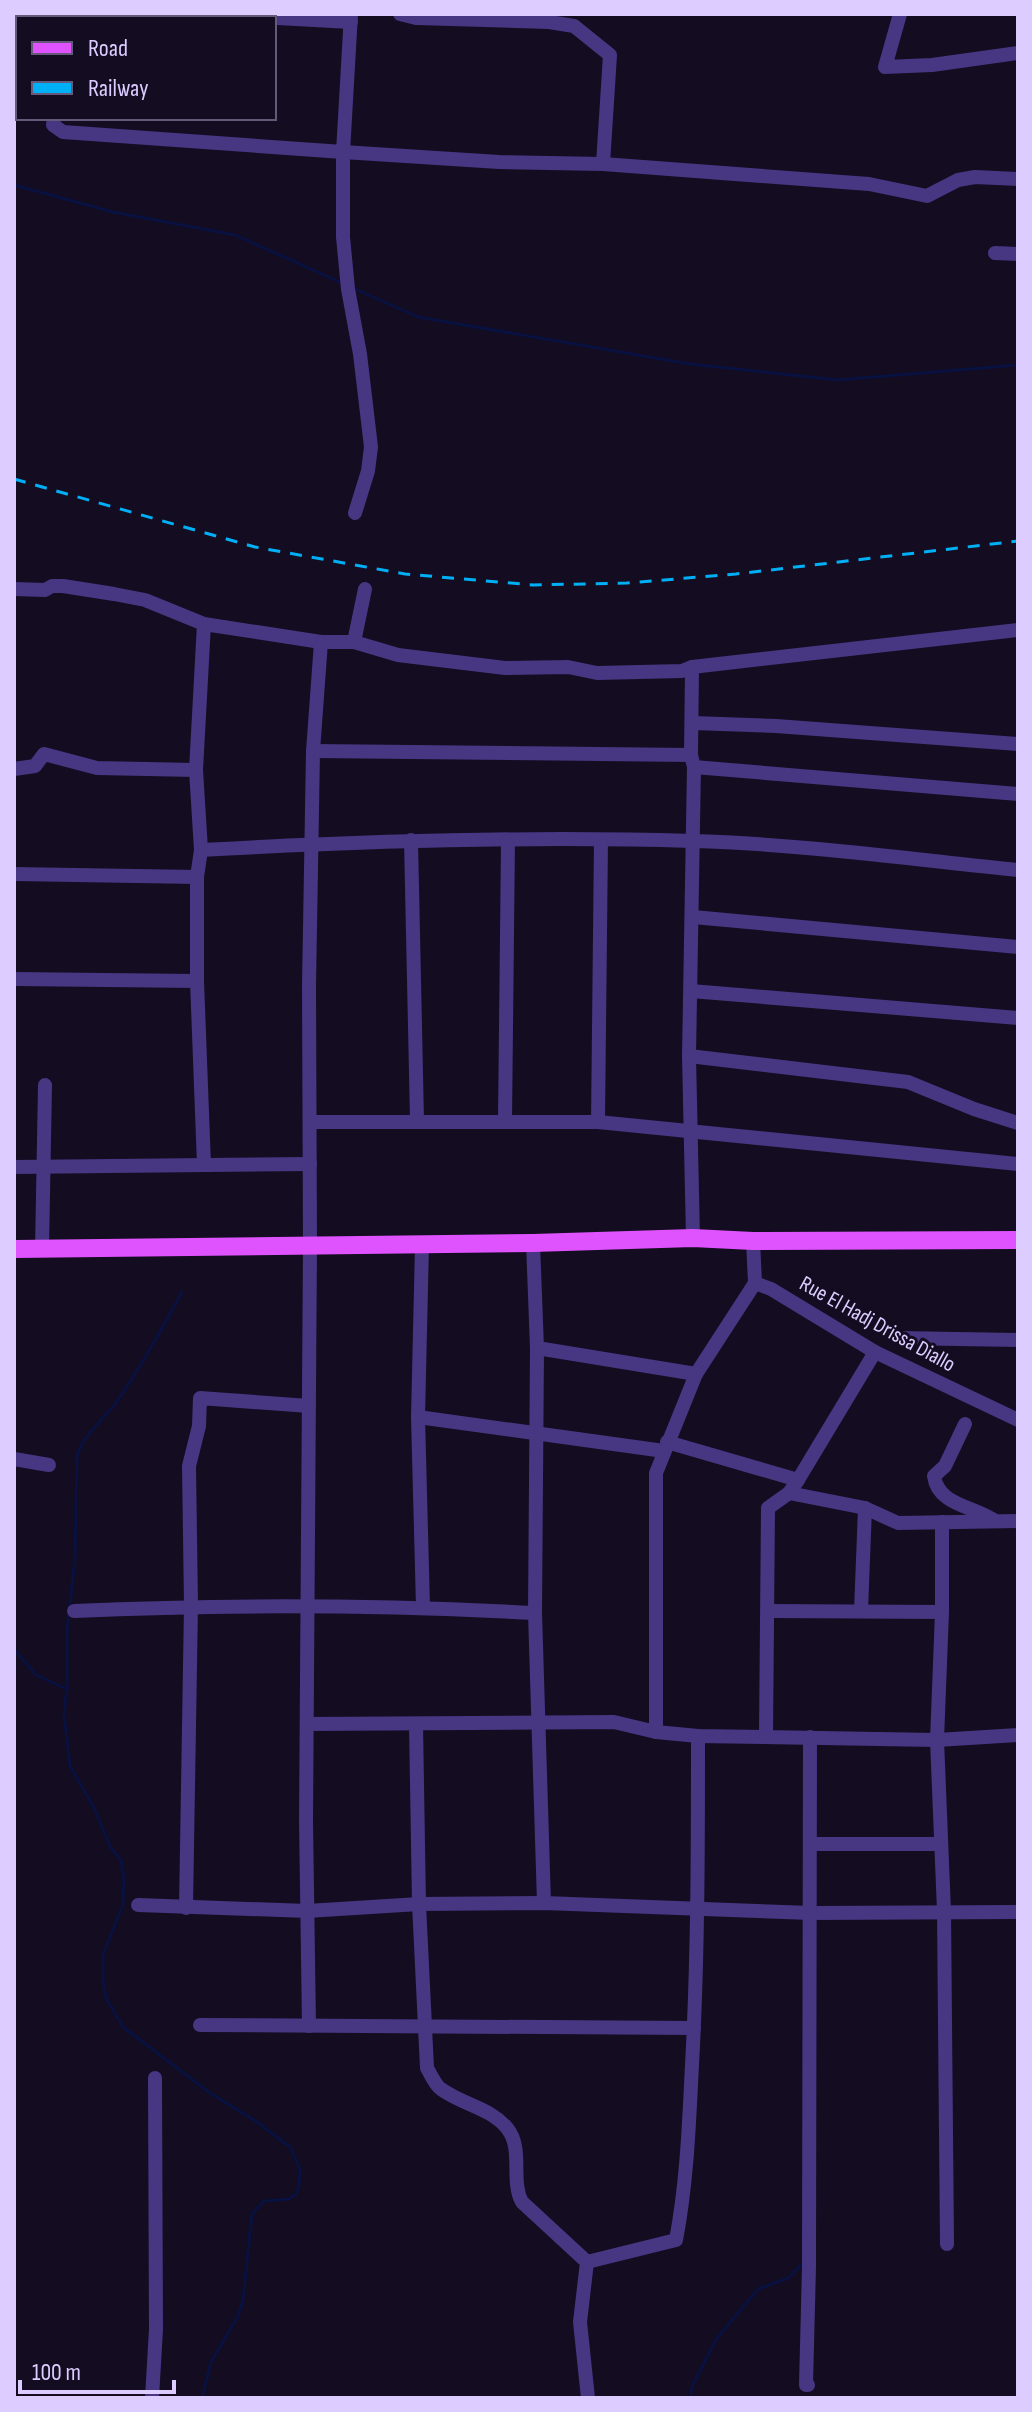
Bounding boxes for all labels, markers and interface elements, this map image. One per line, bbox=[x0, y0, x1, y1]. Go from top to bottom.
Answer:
legend bbox=[16, 16, 276, 120]
text: Road bbox=[88, 34, 128, 63]
text: Railway bbox=[88, 74, 148, 103]
street label: Rue El Hadj Drissa Diallo bbox=[795, 1270, 960, 1378]
scale bar bbox=[20, 2344, 174, 2394]
text: 100 m bbox=[32, 2358, 81, 2387]

